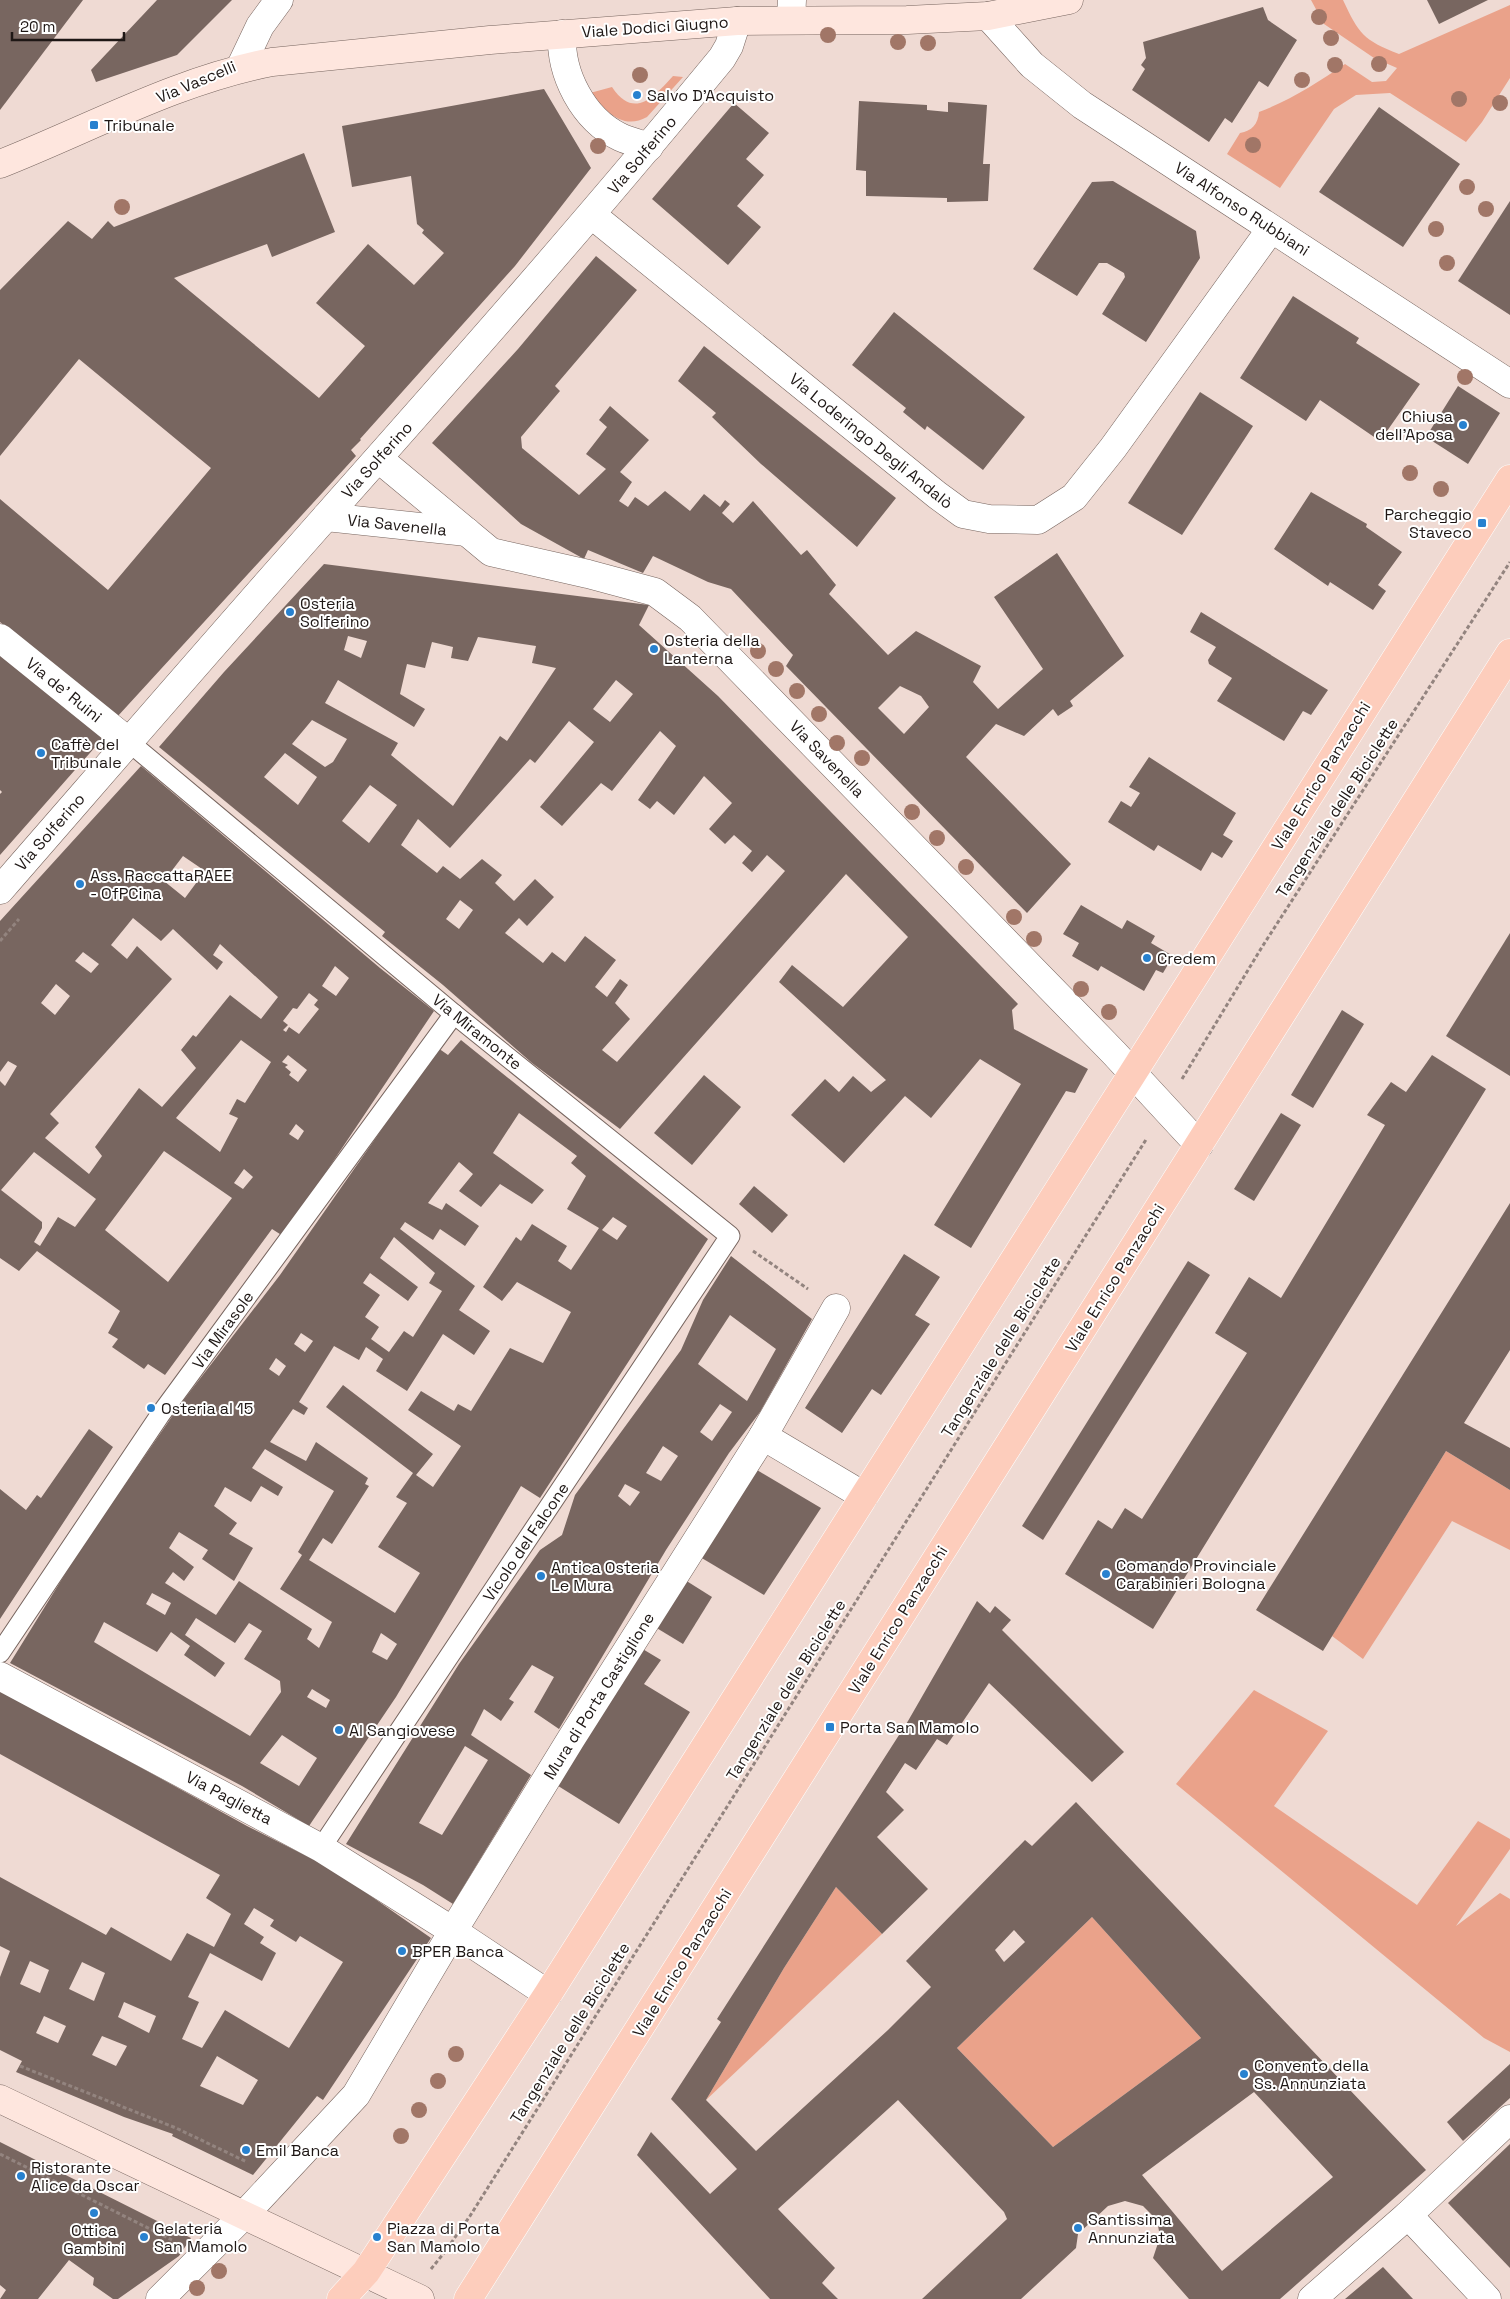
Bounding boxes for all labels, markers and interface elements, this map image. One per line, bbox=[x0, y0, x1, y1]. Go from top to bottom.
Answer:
scale bar bbox=[12, 10, 125, 42]
street label: Viale Dodici Giugno bbox=[581, 11, 729, 43]
text: 20 m bbox=[20, 17, 55, 36]
street label: Via Vascelli bbox=[153, 56, 239, 108]
place label: Salvo D'Acquisto bbox=[647, 85, 774, 106]
marker: Salvo D'Acquisto bbox=[631, 89, 643, 101]
street label: Via Solferino bbox=[603, 111, 681, 199]
place label: Tribunale bbox=[104, 115, 175, 136]
marker: Tribunale bbox=[88, 119, 100, 131]
street label: Via Alfonso Rubbiani bbox=[1170, 157, 1314, 261]
street label: Via Loderingo Degli Andalò bbox=[785, 368, 957, 514]
place label: Chiusa dell'Aposa bbox=[1375, 406, 1453, 445]
street label: Via Solferino bbox=[337, 417, 417, 503]
marker: Chiusa dell'Aposa bbox=[1457, 419, 1469, 431]
place label: Parcheggio Staveco bbox=[1384, 504, 1472, 543]
street label: Via Savenella bbox=[346, 509, 448, 541]
marker: Parcheggio Staveco bbox=[1476, 517, 1488, 529]
place label: Osteria Solferino bbox=[300, 593, 369, 632]
marker: Osteria Solferino bbox=[284, 606, 296, 618]
place label: Osteria della Lanterna bbox=[664, 630, 760, 669]
marker: Osteria della Lanterna bbox=[648, 643, 660, 655]
street label: Via de' Ruini bbox=[22, 653, 106, 727]
street label: Viale Enrico Panzacchi bbox=[1267, 698, 1375, 854]
street label: Tangenziale delle Biciclette bbox=[1271, 714, 1403, 902]
street label: Via Savenella bbox=[785, 716, 869, 802]
place label: Caffè del Tribunale bbox=[51, 734, 122, 773]
marker: Caffè del Tribunale bbox=[35, 747, 47, 759]
street label: Via Solferino bbox=[10, 789, 90, 875]
place label: Ass. RaccattaRAEE - OfPCina bbox=[90, 865, 232, 904]
marker: Ass. RaccattaRAEE - OfPCina bbox=[74, 878, 86, 890]
place label: Credem bbox=[1157, 948, 1216, 969]
marker: Credem bbox=[1141, 952, 1153, 964]
street label: Via Miramonte bbox=[428, 989, 526, 1075]
street label: Viale Enrico Panzacchi bbox=[1061, 1200, 1169, 1356]
street label: Tangenziale delle Biciclette bbox=[937, 1253, 1065, 1441]
street label: Via Mirasole bbox=[188, 1287, 258, 1373]
place label: Osteria al 15 bbox=[161, 1398, 253, 1419]
marker: Osteria al 15 bbox=[145, 1402, 157, 1414]
street label: Vicolo del Falcone bbox=[478, 1478, 574, 1606]
street label: Viale Enrico Panzacchi bbox=[844, 1542, 952, 1698]
place label: Comando Provinciale Carabinieri Bologna bbox=[1116, 1555, 1277, 1594]
place label: Antica Osteria Le Mura bbox=[551, 1557, 659, 1596]
marker: Comando Provinciale Carabinieri Bologna bbox=[1100, 1568, 1112, 1580]
marker: Antica Osteria Le Mura bbox=[535, 1570, 547, 1582]
street label: Tangenziale delle Biciclette bbox=[722, 1596, 850, 1784]
street label: Mura di Porta Castiglione bbox=[539, 1609, 659, 1783]
place label: Porta San Mamolo bbox=[840, 1717, 979, 1738]
place label: Al Sangiovese bbox=[349, 1720, 455, 1741]
marker: Porta San Mamolo bbox=[824, 1721, 836, 1733]
marker: Al Sangiovese bbox=[333, 1724, 345, 1736]
street label: Via Paglietta bbox=[182, 1766, 276, 1830]
street label: Viale Enrico Panzacchi bbox=[628, 1885, 736, 2041]
street label: Tangenziale delle Biciclette bbox=[506, 1939, 634, 2127]
place label: BPER Banca bbox=[412, 1941, 504, 1962]
marker: BPER Banca bbox=[396, 1945, 408, 1957]
place label: Convento della Ss. Annunziata bbox=[1254, 2055, 1369, 2094]
marker: Convento della Ss. Annunziata bbox=[1238, 2068, 1250, 2080]
place label: Emil Banca bbox=[256, 2140, 339, 2161]
marker: Emil Banca bbox=[240, 2144, 252, 2156]
place label: Ristorante Alice da Oscar bbox=[31, 2157, 140, 2196]
marker: Ristorante Alice da Oscar bbox=[15, 2170, 27, 2182]
marker: Ottica Gambini bbox=[88, 2207, 100, 2219]
place label: Santissima Annunziata bbox=[1088, 2209, 1175, 2248]
place label: Gelateria San Mamolo bbox=[154, 2218, 247, 2257]
place label: Piazza di Porta San Mamolo bbox=[387, 2218, 500, 2257]
place label: Ottica Gambini bbox=[63, 2220, 125, 2259]
marker: Santissima Annunziata bbox=[1072, 2222, 1084, 2234]
marker: Gelateria San Mamolo bbox=[138, 2231, 150, 2243]
marker: Piazza di Porta San Mamolo bbox=[371, 2231, 383, 2243]

